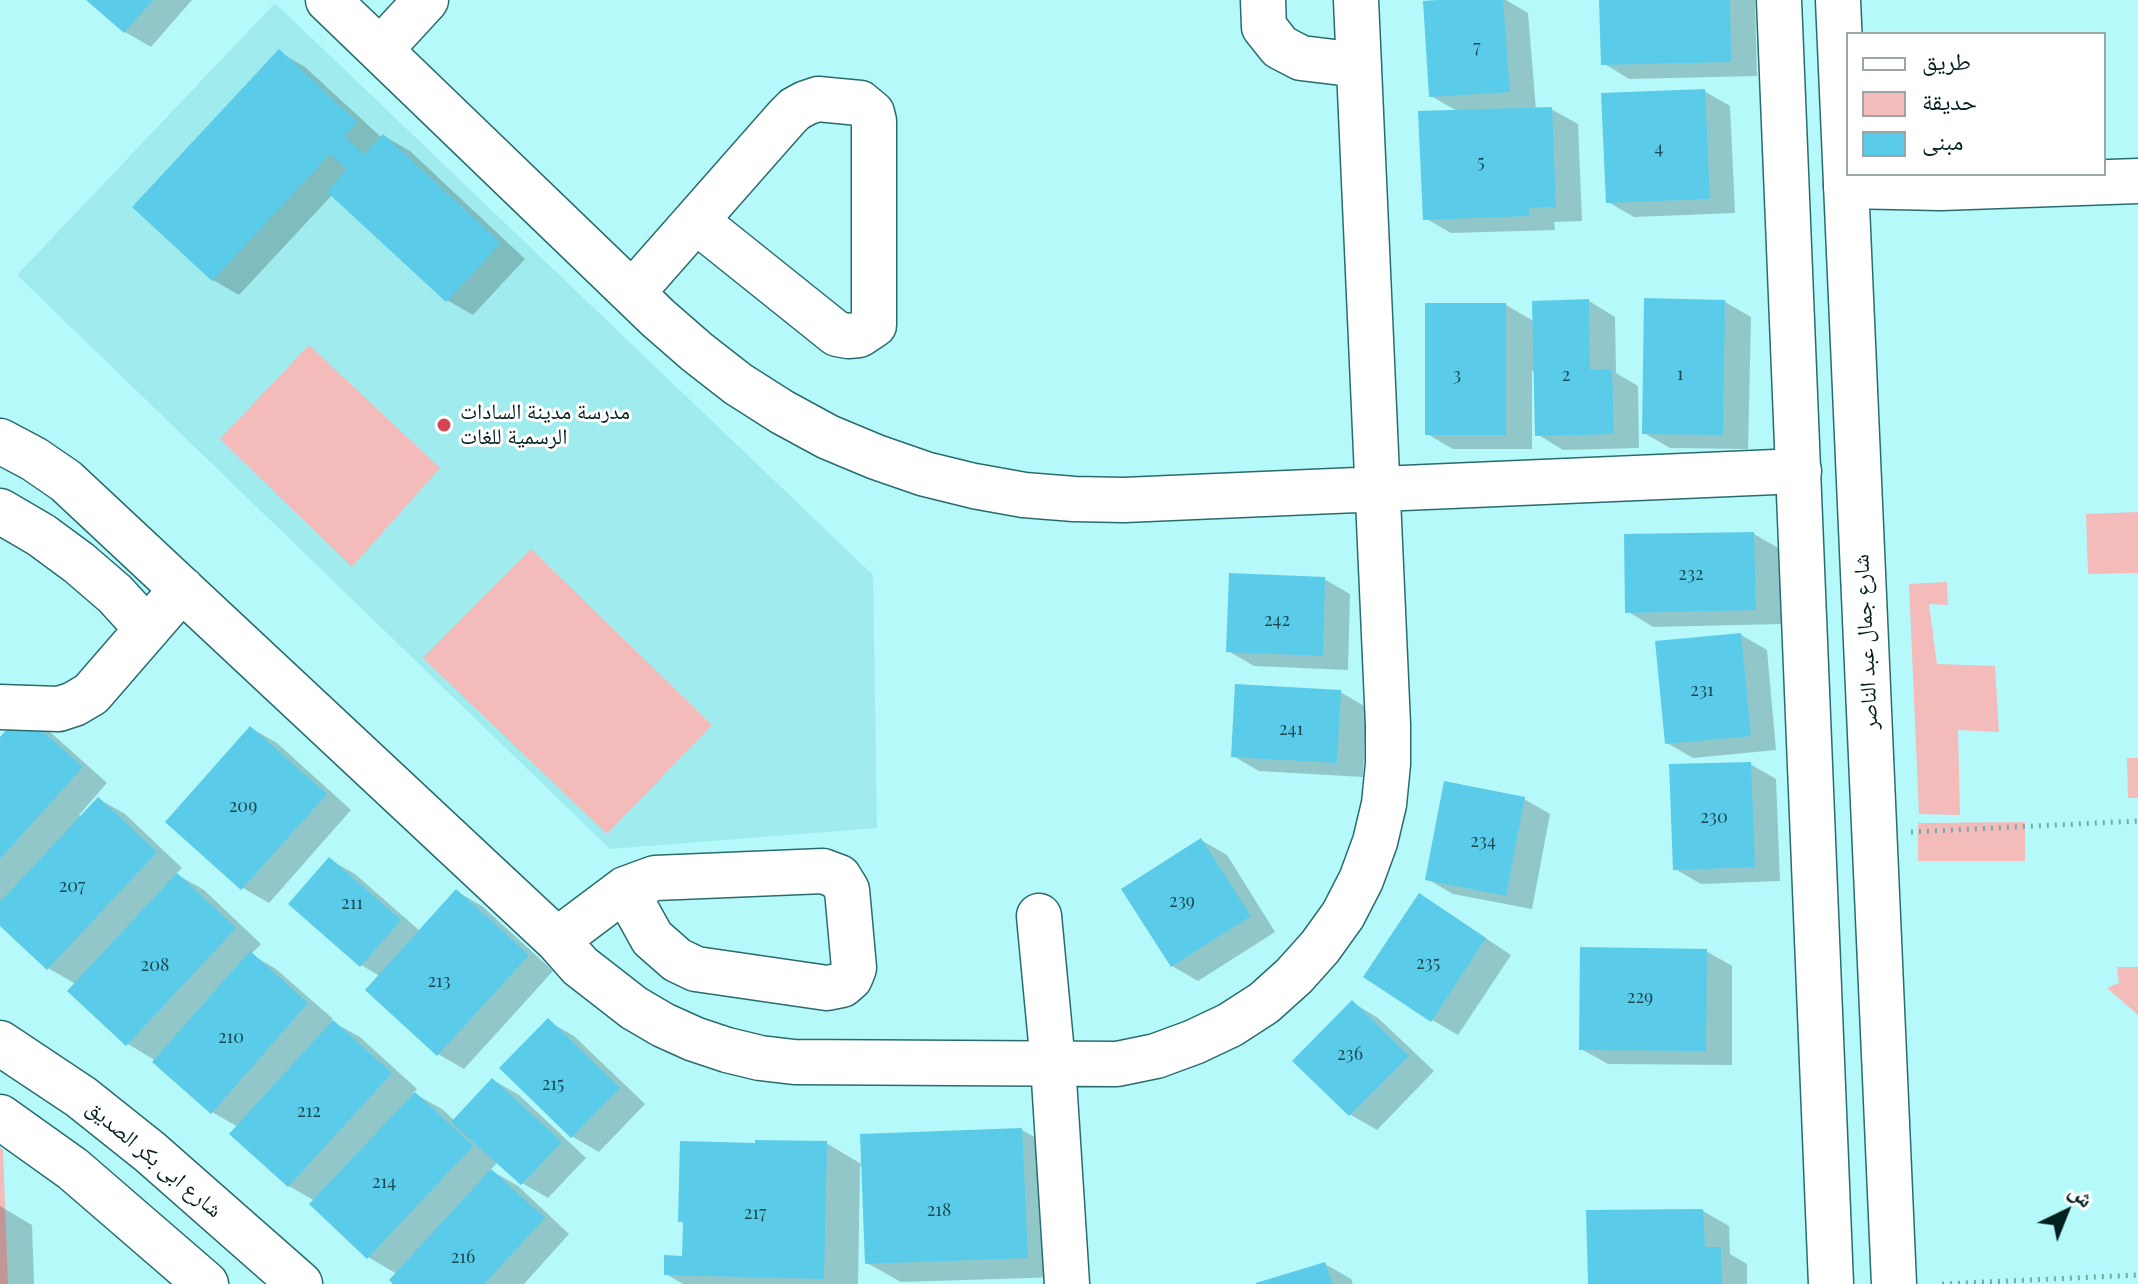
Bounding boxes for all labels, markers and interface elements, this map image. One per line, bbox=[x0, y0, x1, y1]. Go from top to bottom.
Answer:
legend bbox=[1846, 32, 2106, 176]
house number: 7 bbox=[1473, 36, 1481, 58]
text: طريق bbox=[1922, 44, 1971, 76]
text: حديقة bbox=[1922, 84, 1977, 116]
text: مبنى bbox=[1922, 124, 1963, 156]
house number: 4 bbox=[1655, 137, 1663, 159]
house number: 5 bbox=[1477, 151, 1485, 173]
house number: 1 bbox=[1677, 363, 1683, 385]
house number: 3 bbox=[1453, 364, 1461, 386]
house number: 2 bbox=[1562, 364, 1570, 386]
place label: مدرسة مدينة السادات الرسمية للغات bbox=[460, 399, 630, 450]
marker: مدرسة مدينة السادات الرسمية للغات bbox=[435, 416, 453, 434]
street label: شارع جمال عبد الناصر bbox=[1848, 553, 1884, 731]
house number: 232 bbox=[1678, 563, 1704, 585]
house number: 242 bbox=[1264, 609, 1290, 631]
house number: 231 bbox=[1690, 679, 1714, 701]
house number: 241 bbox=[1279, 718, 1303, 740]
house number: 209 bbox=[229, 795, 257, 817]
house number: 230 bbox=[1700, 806, 1728, 828]
house number: 234 bbox=[1470, 830, 1496, 852]
house number: 207 bbox=[59, 875, 85, 897]
house number: 239 bbox=[1169, 890, 1195, 912]
house number: 211 bbox=[341, 892, 363, 914]
house number: 235 bbox=[1416, 952, 1440, 974]
house number: 208 bbox=[141, 954, 169, 976]
house number: 213 bbox=[427, 970, 451, 992]
house number: 229 bbox=[1627, 986, 1653, 1008]
house number: 210 bbox=[218, 1026, 244, 1048]
house number: 236 bbox=[1337, 1043, 1363, 1065]
house number: 215 bbox=[542, 1073, 564, 1095]
street label: شارع ابى بكر الصديق bbox=[81, 1095, 227, 1223]
house number: 212 bbox=[297, 1100, 321, 1122]
house number: 214 bbox=[372, 1171, 396, 1193]
north arrow bbox=[2026, 1172, 2106, 1252]
text: ش bbox=[2064, 1176, 2101, 1213]
house number: 218 bbox=[927, 1199, 951, 1221]
house number: 217 bbox=[744, 1202, 766, 1224]
house number: 216 bbox=[451, 1246, 475, 1268]

